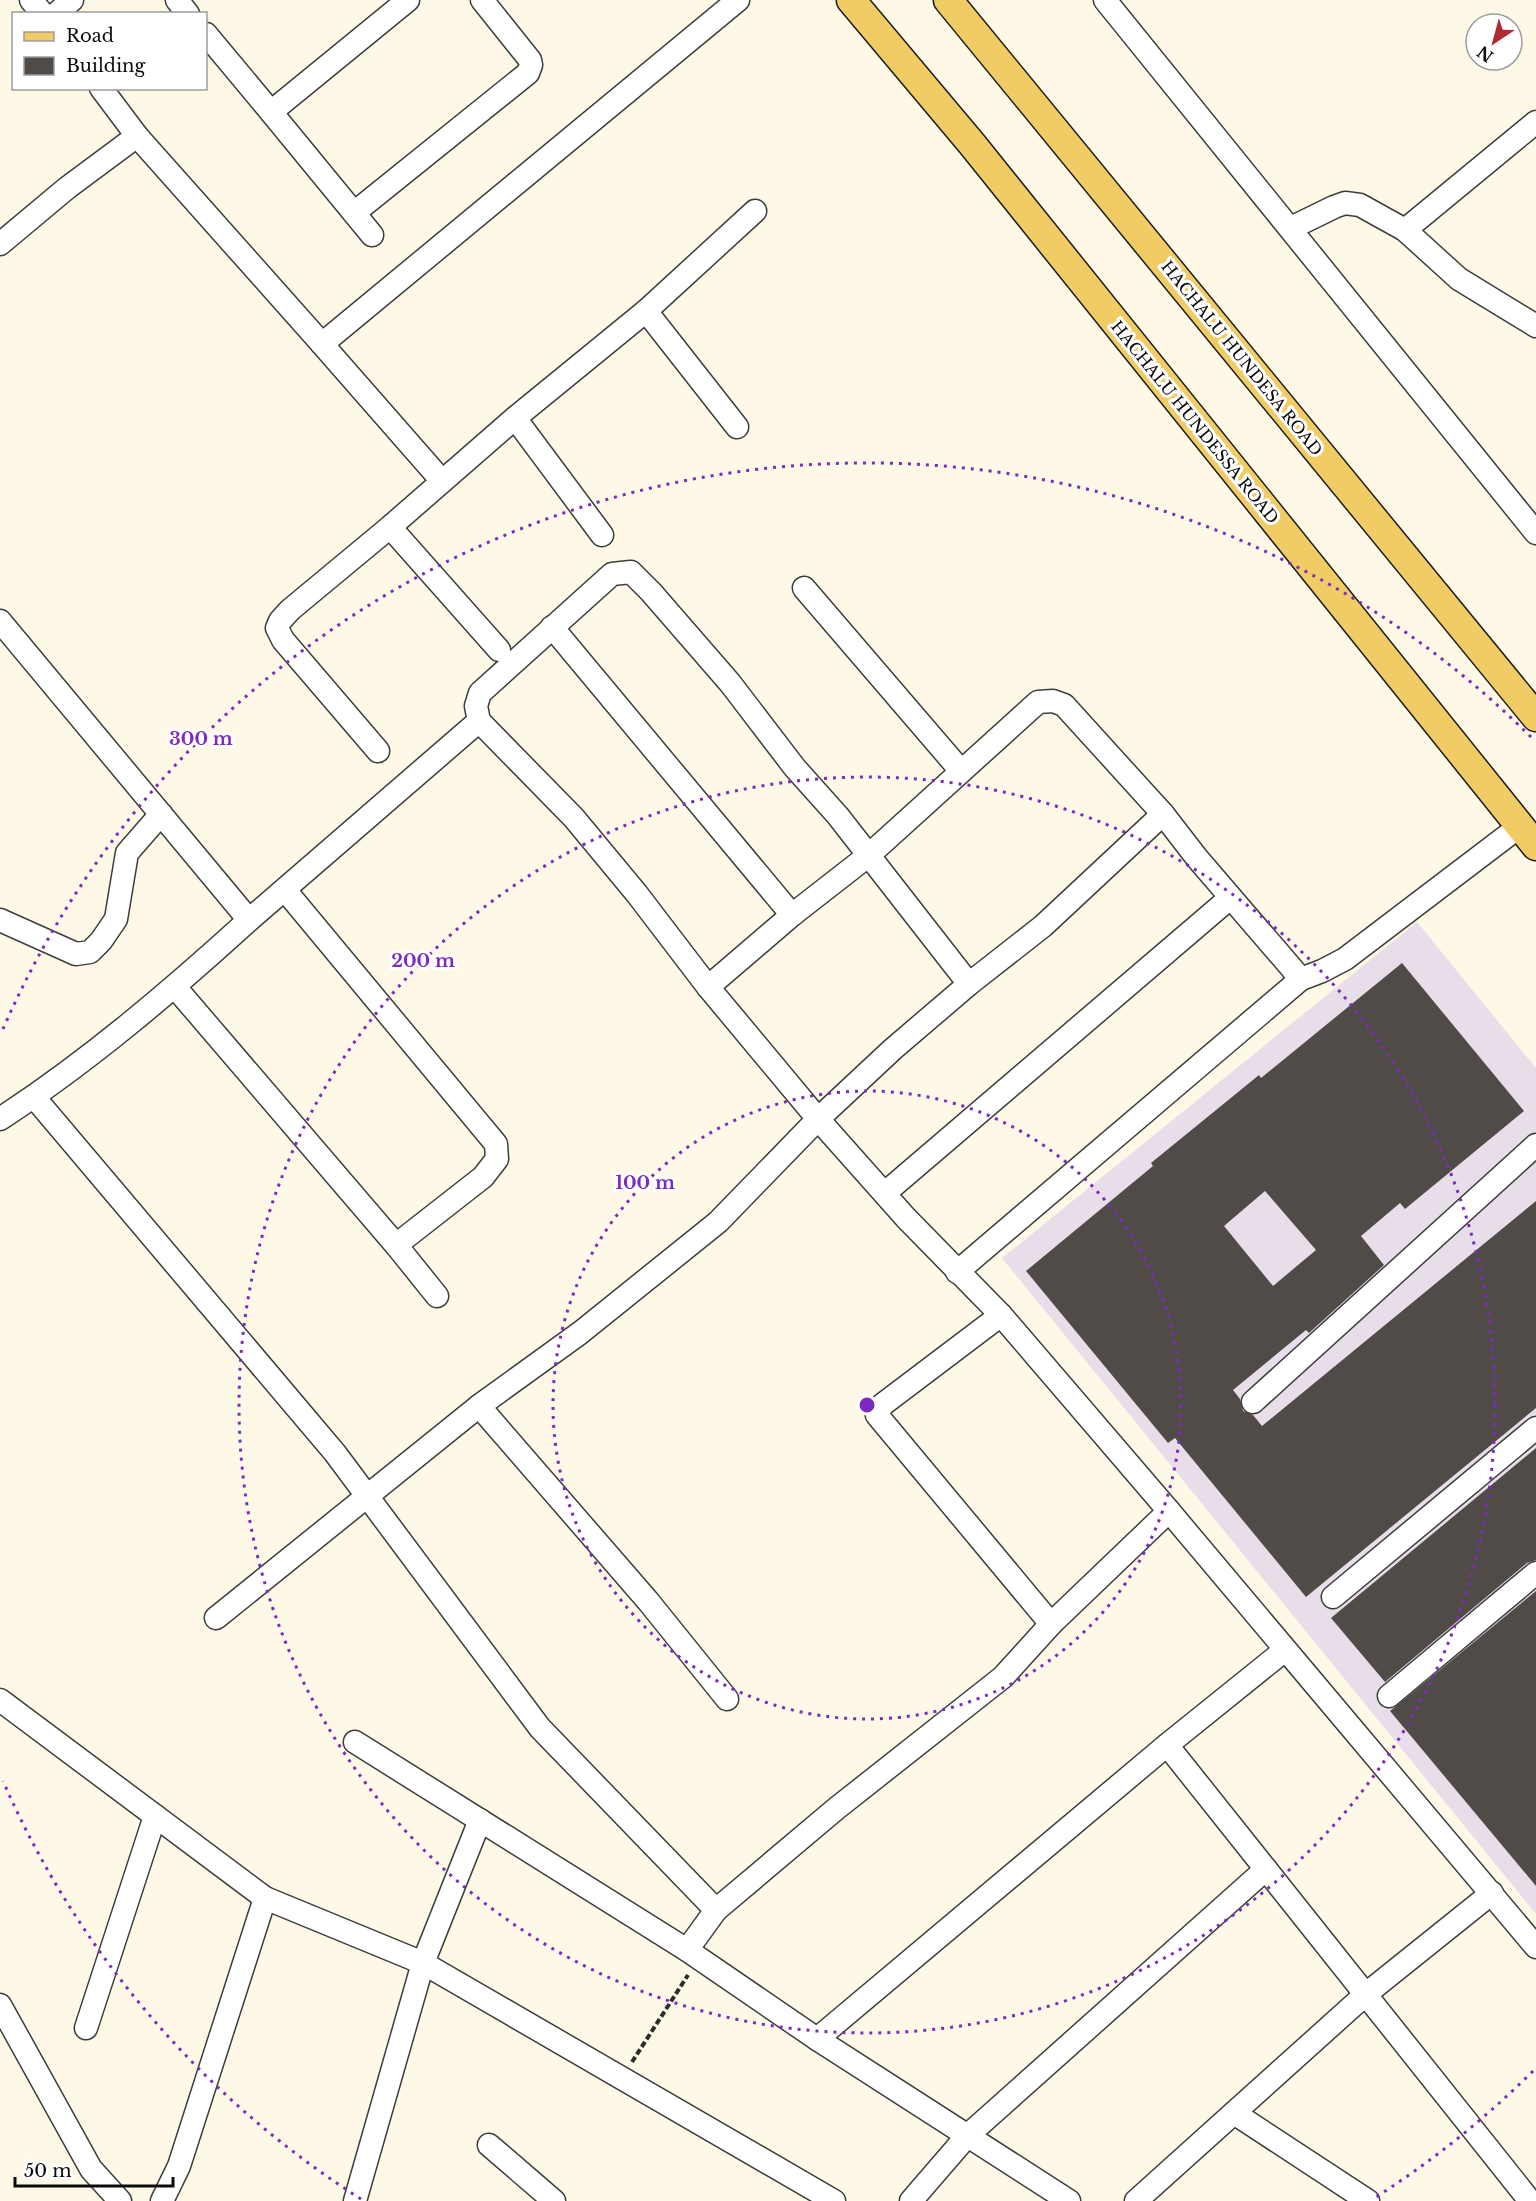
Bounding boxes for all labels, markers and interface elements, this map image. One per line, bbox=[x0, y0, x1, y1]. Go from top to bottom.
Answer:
legend bbox=[12, 12, 207, 90]
north arrow bbox=[1464, 12, 1524, 72]
text: Road bbox=[66, 25, 114, 47]
text: N bbox=[1473, 42, 1497, 67]
text: Building bbox=[66, 55, 145, 77]
street label: HACHALU HUNDESA ROAD bbox=[1157, 257, 1327, 459]
street label: HACHALU HUNDESSA ROAD bbox=[1107, 317, 1283, 527]
text: 300 m bbox=[169, 728, 233, 750]
text: 200 m bbox=[391, 950, 455, 972]
text: 100 m bbox=[615, 1172, 675, 1194]
centre of rings bbox=[857, 1395, 877, 1415]
scale bar bbox=[15, 2150, 172, 2188]
text: 50 m bbox=[24, 2160, 72, 2182]

